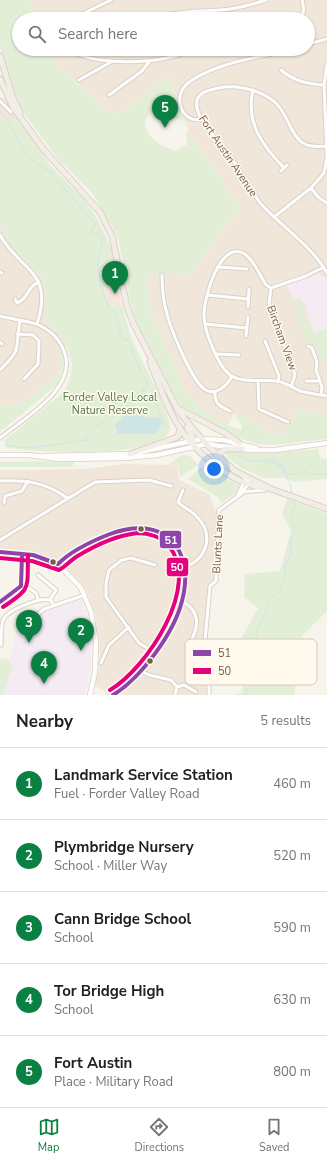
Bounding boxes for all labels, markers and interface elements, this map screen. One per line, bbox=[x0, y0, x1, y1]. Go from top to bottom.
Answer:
search box bbox=[12, 12, 315, 56]
icon: search bbox=[26, 23, 48, 45]
text: Search here bbox=[58, 24, 138, 44]
pin: 5 bbox=[152, 95, 178, 128]
street label: Fort Austin Avenue bbox=[195, 112, 261, 200]
pin: 1 bbox=[102, 261, 128, 294]
street label: Bircham View bbox=[263, 303, 301, 373]
park label: Forder Valley Local Nature Reserve bbox=[63, 390, 158, 418]
your location bbox=[204, 459, 224, 479]
street label: Blunts Lane bbox=[209, 514, 227, 574]
unlabelled marker bbox=[136, 524, 146, 534]
line badge: 51 bbox=[159, 530, 182, 549]
text: 51 bbox=[164, 533, 178, 548]
unlabelled marker bbox=[48, 557, 58, 567]
line badge: 50 bbox=[166, 557, 189, 577]
text: 50 bbox=[170, 560, 184, 575]
pin: 3 bbox=[16, 610, 42, 643]
pin: 2 bbox=[68, 618, 94, 651]
legend bbox=[185, 639, 317, 685]
text: 51 bbox=[218, 646, 231, 661]
pin: 4 bbox=[31, 651, 57, 684]
unlabelled marker bbox=[145, 656, 155, 666]
text: 50 bbox=[218, 664, 232, 679]
text: Nearby bbox=[16, 710, 73, 733]
text: 5 results bbox=[260, 712, 311, 730]
text: Landmark Service Station bbox=[54, 765, 233, 785]
text: 1 bbox=[25, 775, 33, 793]
text: 460 m bbox=[273, 775, 311, 793]
text: Fuel · Forder Valley Road bbox=[54, 785, 200, 803]
text: Plymbridge Nursery bbox=[54, 837, 194, 857]
text: 2 bbox=[25, 847, 33, 865]
text: 520 m bbox=[273, 847, 311, 865]
text: School · Miller Way bbox=[54, 857, 167, 875]
text: Cann Bridge School bbox=[54, 909, 191, 929]
text: 3 bbox=[25, 919, 33, 937]
text: 590 m bbox=[273, 919, 311, 937]
text: School bbox=[54, 929, 94, 947]
text: Tor Bridge High bbox=[54, 981, 164, 1001]
text: 4 bbox=[25, 991, 33, 1009]
text: 630 m bbox=[273, 991, 311, 1009]
text: School bbox=[54, 1001, 94, 1019]
text: Fort Austin bbox=[54, 1053, 132, 1073]
text: 5 bbox=[25, 1063, 33, 1081]
text: 800 m bbox=[273, 1063, 311, 1081]
text: Place · Military Road bbox=[54, 1073, 173, 1091]
tab: Map bbox=[38, 1116, 60, 1155]
tab: Directions bbox=[135, 1116, 184, 1155]
tab: Saved bbox=[259, 1116, 289, 1155]

